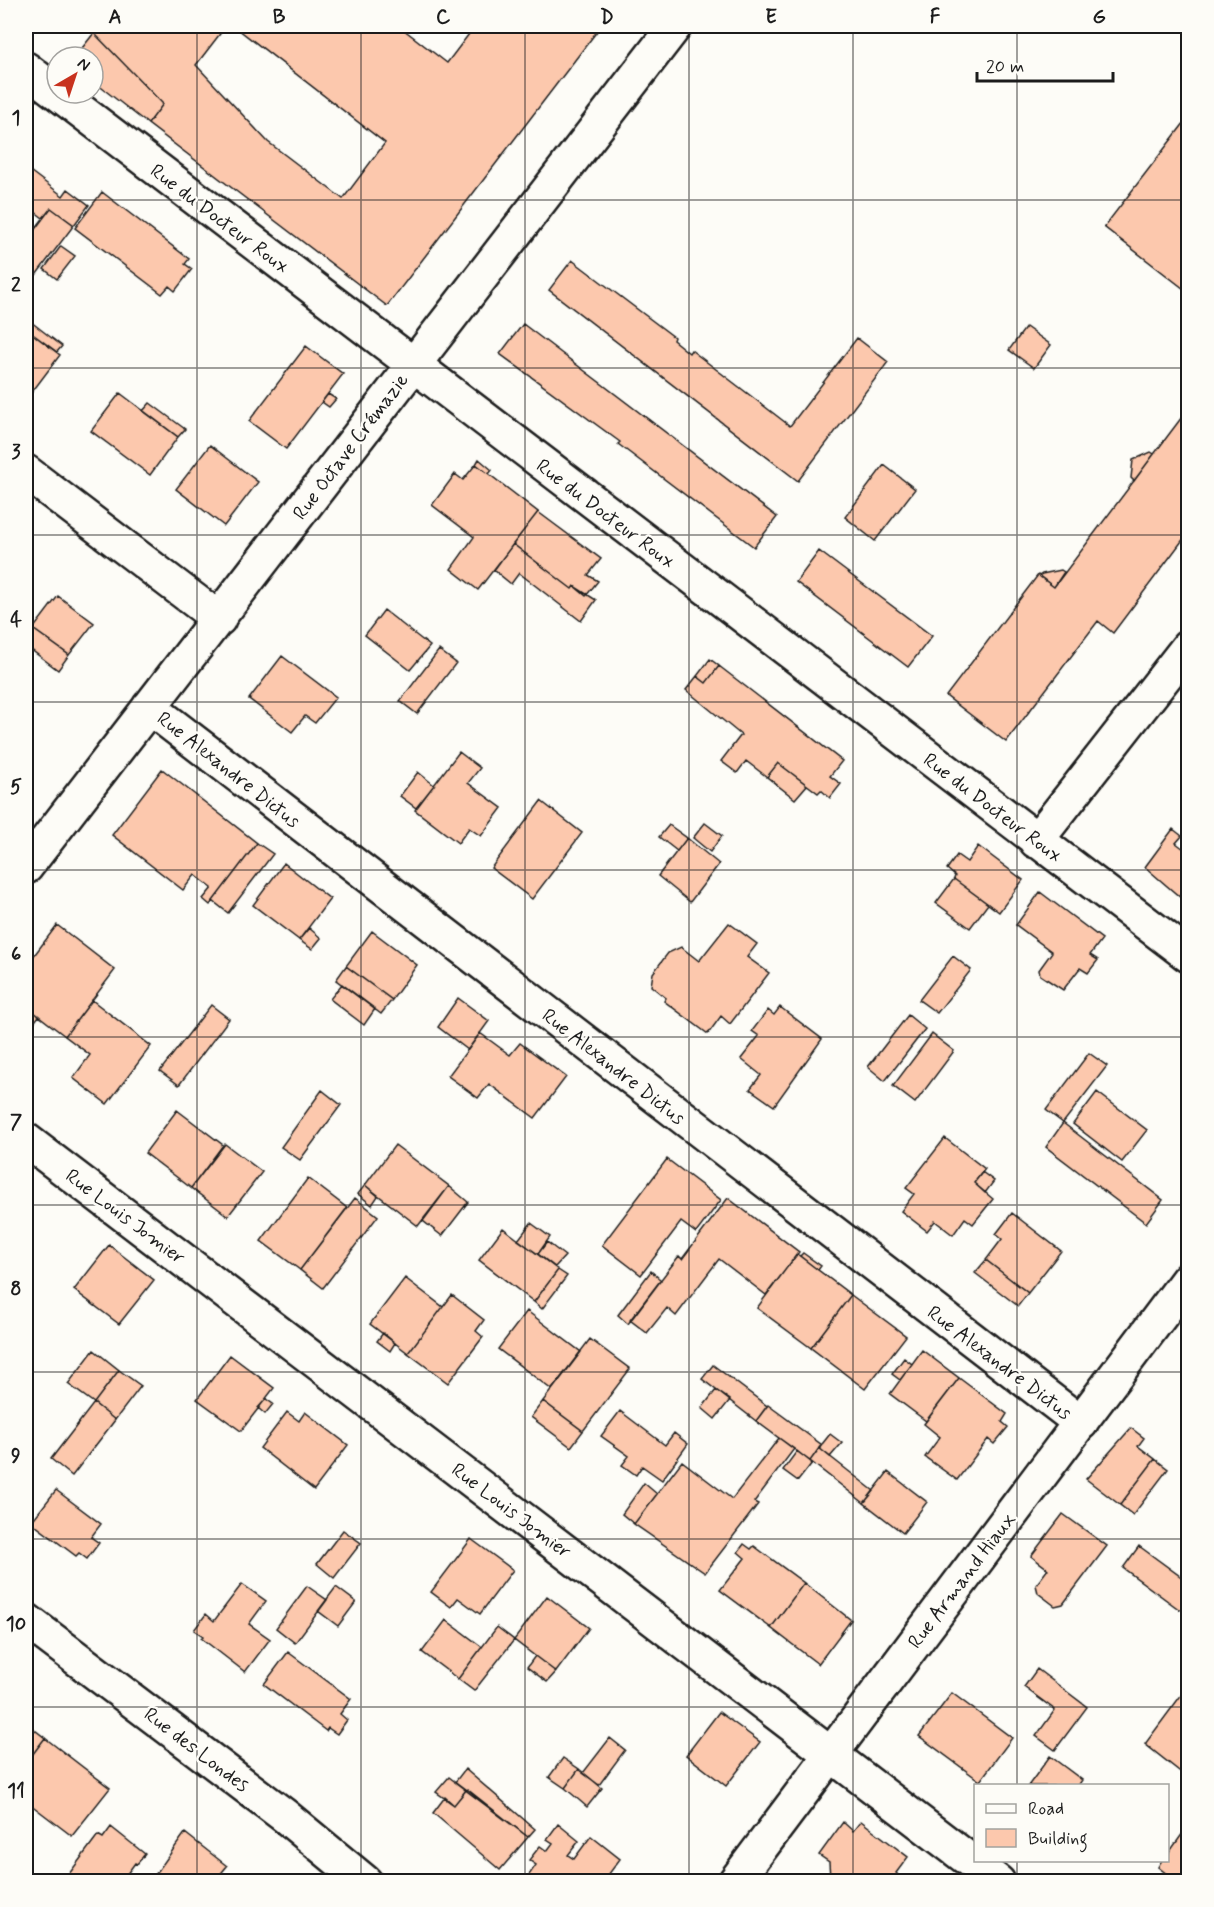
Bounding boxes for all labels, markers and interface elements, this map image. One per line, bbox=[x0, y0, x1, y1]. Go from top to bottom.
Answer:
text: A bbox=[108, 4, 122, 31]
text: B bbox=[273, 4, 286, 31]
text: C bbox=[436, 4, 451, 31]
text: D bbox=[600, 4, 614, 31]
text: E bbox=[765, 4, 777, 31]
text: F bbox=[930, 4, 941, 31]
text: G bbox=[1092, 4, 1106, 31]
north arrow bbox=[45, 45, 105, 105]
scale bar bbox=[977, 45, 1114, 83]
text: N bbox=[73, 53, 94, 76]
text: 20 m bbox=[986, 55, 1024, 79]
text: 1 bbox=[12, 105, 20, 132]
street label: Rue du Docteur Roux bbox=[144, 158, 294, 280]
text: 2 bbox=[11, 272, 21, 299]
street label: Rue Octave Crémazie bbox=[287, 368, 415, 526]
text: 3 bbox=[11, 439, 21, 466]
street label: Rue du Docteur Roux bbox=[530, 453, 680, 575]
text: 4 bbox=[10, 607, 22, 634]
street label: Rue Alexandre Dictus bbox=[151, 706, 305, 835]
street label: Rue du Docteur Roux bbox=[917, 747, 1067, 869]
text: 5 bbox=[10, 774, 22, 801]
text: 6 bbox=[11, 941, 21, 968]
street label: Rue Alexandre Dictus bbox=[536, 1003, 690, 1132]
text: 7 bbox=[10, 1109, 22, 1136]
street label: Rue Louis Jomier bbox=[59, 1163, 191, 1271]
text: 8 bbox=[10, 1276, 22, 1303]
street label: Rue Alexandre Dictus bbox=[921, 1300, 1077, 1427]
text: 9 bbox=[11, 1443, 21, 1470]
street label: Rue Louis Jomier bbox=[445, 1457, 577, 1565]
street label: Rue Armand Hiaux bbox=[902, 1507, 1023, 1654]
text: 10 bbox=[6, 1611, 26, 1638]
street label: Rue des Londes bbox=[138, 1702, 254, 1799]
text: 11 bbox=[7, 1778, 25, 1805]
legend bbox=[974, 1784, 1169, 1862]
text: Road bbox=[1028, 1797, 1064, 1821]
text: Building bbox=[1028, 1827, 1088, 1853]

